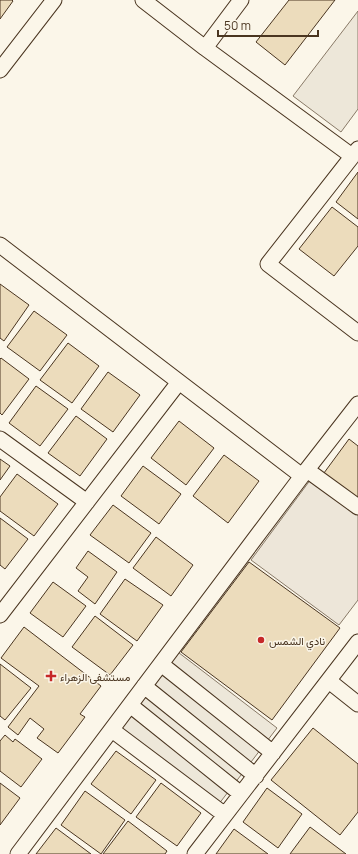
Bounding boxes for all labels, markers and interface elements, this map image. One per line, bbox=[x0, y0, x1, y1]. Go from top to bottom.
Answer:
scale bar bbox=[218, 12, 318, 38]
text: 50 m bbox=[224, 17, 251, 34]
place label: نادي الشمس bbox=[269, 633, 325, 651]
marker: نادي الشمس bbox=[256, 635, 266, 645]
place label: مستشفى الزهراء bbox=[60, 669, 131, 684]
marker: مستشفى الزهراء bbox=[45, 670, 57, 682]

